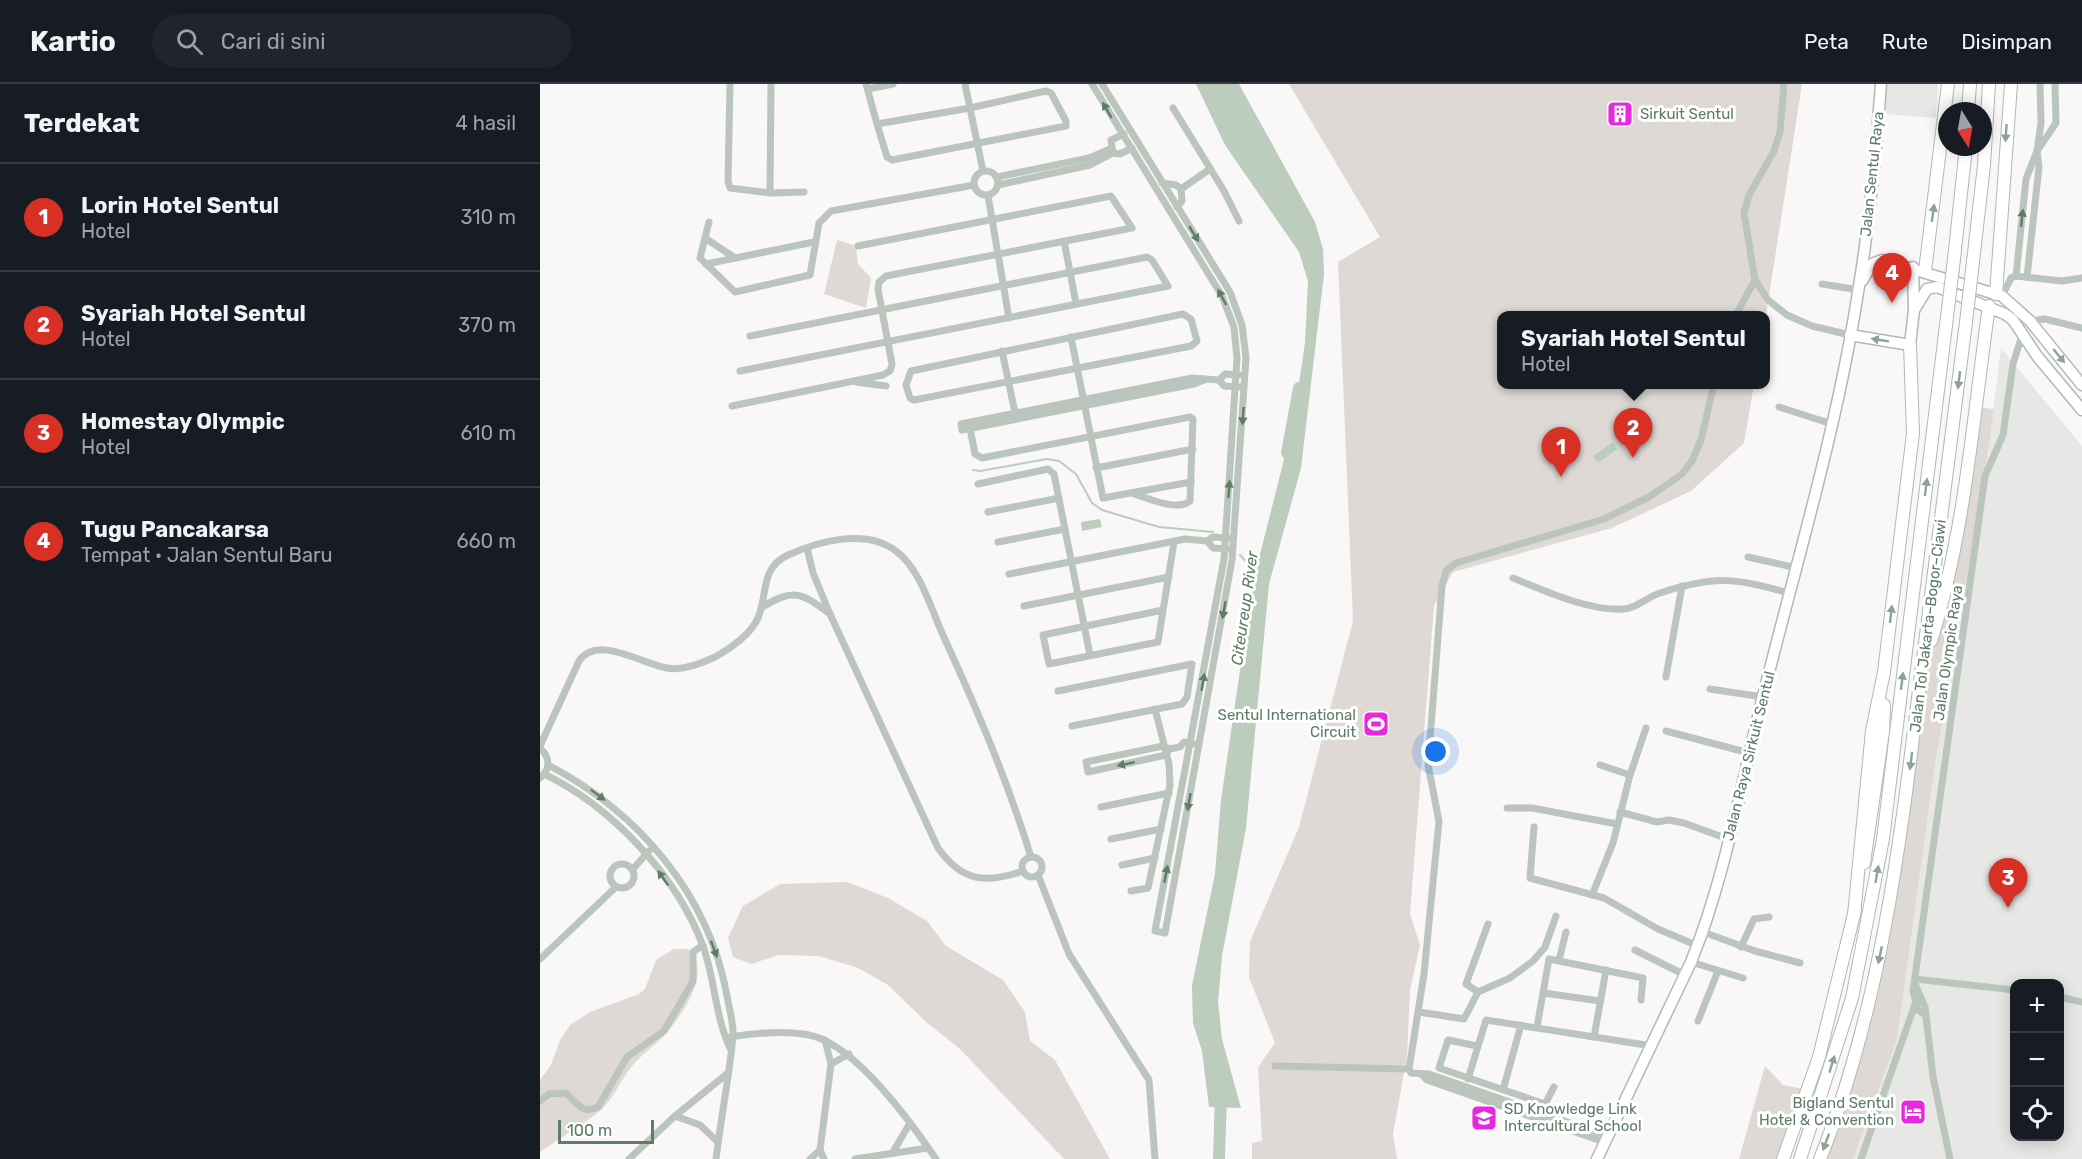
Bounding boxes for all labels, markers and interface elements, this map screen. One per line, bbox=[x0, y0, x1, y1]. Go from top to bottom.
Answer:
search box bbox=[152, 14, 572, 68]
text: Kartio bbox=[30, 25, 116, 58]
icon: search bbox=[173, 25, 206, 58]
text: Cari di sini bbox=[221, 28, 326, 55]
text: Peta bbox=[1804, 29, 1849, 54]
text: Rute bbox=[1882, 29, 1928, 54]
text: Disimpan bbox=[1961, 29, 2052, 54]
building icon: Sirkuit Sentul bbox=[1605, 99, 1635, 129]
one-way arrow bbox=[1101, 102, 1112, 118]
north arrow bbox=[1938, 102, 1992, 156]
place label: Sirkuit Sentul bbox=[1640, 105, 1734, 123]
text: Terdekat bbox=[24, 108, 139, 139]
text: 4 hasil bbox=[456, 111, 516, 135]
street label: Jalan Sentul Raya bbox=[1856, 111, 1888, 237]
one-way arrow bbox=[2001, 123, 2011, 142]
text: Lorin Hotel Sentul bbox=[81, 192, 279, 219]
one-way arrow bbox=[1928, 203, 1938, 222]
text: 1 bbox=[39, 205, 48, 229]
text: 310 m bbox=[460, 205, 516, 229]
one-way arrow bbox=[2017, 208, 2027, 227]
text: Hotel bbox=[81, 219, 131, 243]
one-way arrow bbox=[1188, 226, 1199, 242]
pin: 4 bbox=[1872, 254, 1912, 303]
one-way arrow bbox=[1217, 289, 1227, 306]
text: Syariah Hotel Sentul bbox=[81, 300, 306, 327]
popup bbox=[1497, 311, 1770, 389]
text: 2 bbox=[37, 313, 50, 337]
text: 370 m bbox=[458, 313, 516, 337]
text: Syariah Hotel Sentul bbox=[1521, 325, 1746, 352]
text: Hotel bbox=[81, 327, 131, 351]
one-way arrow bbox=[1870, 335, 1889, 344]
one-way arrow bbox=[2052, 348, 2065, 363]
text: Hotel bbox=[1521, 352, 1571, 376]
one-way arrow bbox=[1954, 371, 1963, 390]
one-way arrow bbox=[1238, 407, 1248, 426]
text: Homestay Olympic bbox=[81, 408, 285, 435]
pin: 2 bbox=[1614, 408, 1652, 458]
text: 3 bbox=[37, 421, 50, 445]
text: 610 m bbox=[460, 421, 516, 445]
pin: 1 bbox=[1542, 428, 1580, 477]
text: Hotel bbox=[81, 435, 131, 459]
one-way arrow bbox=[1921, 478, 1931, 497]
one-way arrow bbox=[1224, 480, 1234, 499]
text: Tugu Pancakarsa bbox=[81, 516, 269, 543]
street label: Jalan Tol Jakarta–Bogor–Ciawi bbox=[1906, 518, 1950, 734]
text: 4 bbox=[37, 529, 50, 553]
text: 660 m bbox=[457, 529, 516, 553]
text: Tempat · Jalan Sentul Baru bbox=[81, 543, 333, 567]
water label: Citeureup River bbox=[1227, 549, 1262, 666]
street label: Jalan Olympic Raya bbox=[1930, 584, 1966, 722]
one-way arrow bbox=[1219, 601, 1228, 620]
one-way arrow bbox=[1887, 604, 1896, 623]
street label: Jalan Raya Sirkuit Sentul bbox=[1719, 669, 1779, 843]
one-way arrow bbox=[1898, 671, 1907, 690]
one-way arrow bbox=[1199, 673, 1208, 692]
place label: Sentul International Circuit bbox=[1218, 706, 1356, 741]
sports icon: Sentul International Circuit bbox=[1361, 709, 1391, 739]
your location bbox=[1421, 737, 1450, 766]
one-way arrow bbox=[1906, 752, 1915, 771]
one-way arrow bbox=[1116, 759, 1135, 769]
one-way arrow bbox=[591, 789, 606, 801]
one-way arrow bbox=[1184, 793, 1193, 812]
pin: 3 bbox=[1988, 858, 2028, 908]
one-way arrow bbox=[1162, 864, 1171, 883]
one-way arrow bbox=[1873, 864, 1882, 883]
one-way arrow bbox=[657, 871, 669, 887]
one-way arrow bbox=[709, 940, 719, 958]
one-way arrow bbox=[1874, 946, 1884, 964]
map controls bbox=[2010, 979, 2064, 1141]
button: + bbox=[2010, 979, 2064, 1033]
button: − bbox=[2010, 1033, 2064, 1087]
one-way arrow bbox=[1828, 1055, 1837, 1073]
button: locate bbox=[2010, 1087, 2064, 1141]
place label: Bigland Sentul Hotel & Convention bbox=[1759, 1094, 1894, 1129]
hotel icon: Bigland Sentul Hotel & Convention bbox=[1898, 1097, 1928, 1127]
place label: SD Knowledge Link Intercultural School bbox=[1504, 1100, 1642, 1135]
school or university icon: SD Knowledge Link Intercultural School bbox=[1469, 1103, 1499, 1133]
scale bar bbox=[558, 1117, 654, 1144]
text: 100 m bbox=[567, 1121, 612, 1140]
one-way arrow bbox=[1820, 1133, 1830, 1151]

